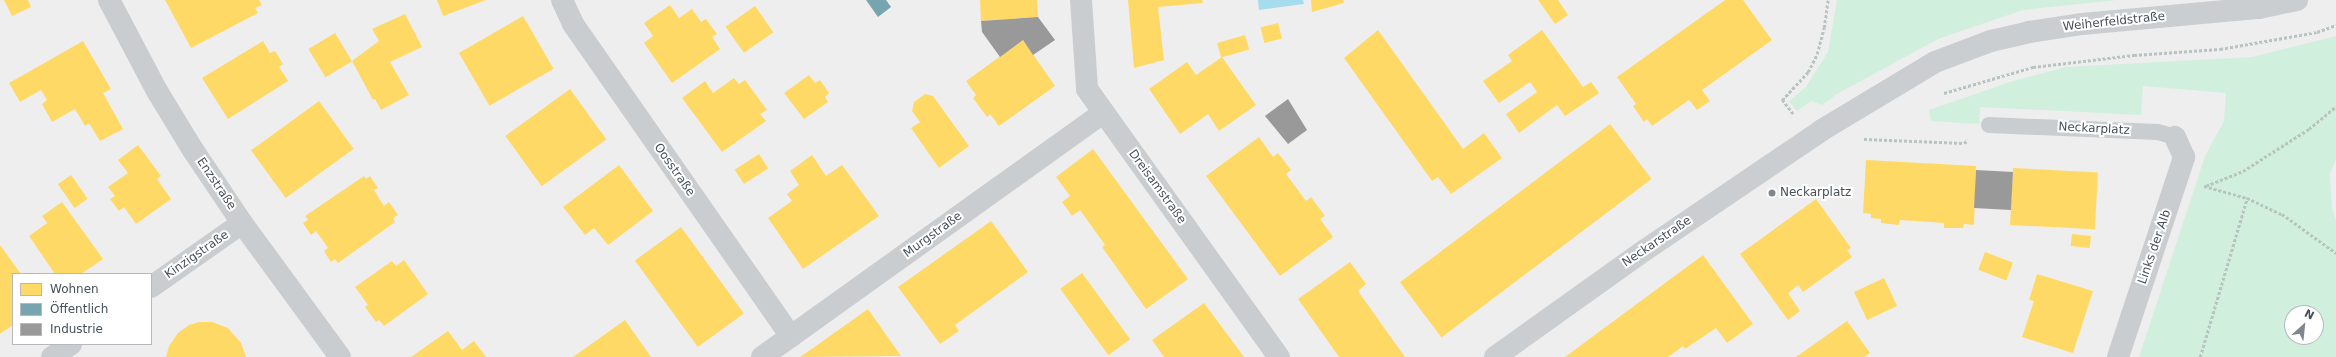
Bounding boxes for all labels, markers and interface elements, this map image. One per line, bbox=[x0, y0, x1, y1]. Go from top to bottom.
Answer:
street label: Weiherfeldstraße bbox=[2062, 9, 2166, 35]
street label: Neckarplatz bbox=[2058, 120, 2130, 138]
street label: Oosstraße bbox=[651, 141, 697, 199]
street label: Dreisamstraße bbox=[1125, 147, 1189, 227]
street label: Enzstraße bbox=[193, 155, 239, 213]
place label: Neckarplatz bbox=[1780, 186, 1851, 200]
marker: Neckarplatz bbox=[1767, 188, 1777, 198]
street label: Links der Alb bbox=[2136, 208, 2174, 286]
street label: Murgstraße bbox=[901, 209, 965, 261]
street label: Neckarstraße bbox=[1620, 214, 1694, 270]
street label: Kinzigstraße bbox=[162, 228, 232, 282]
legend bbox=[12, 273, 152, 345]
text: Wohnen bbox=[50, 282, 99, 296]
text: Öffentlich bbox=[50, 302, 108, 316]
north arrow bbox=[2284, 305, 2324, 345]
text: N bbox=[2302, 307, 2316, 323]
text: Industrie bbox=[50, 322, 103, 336]

